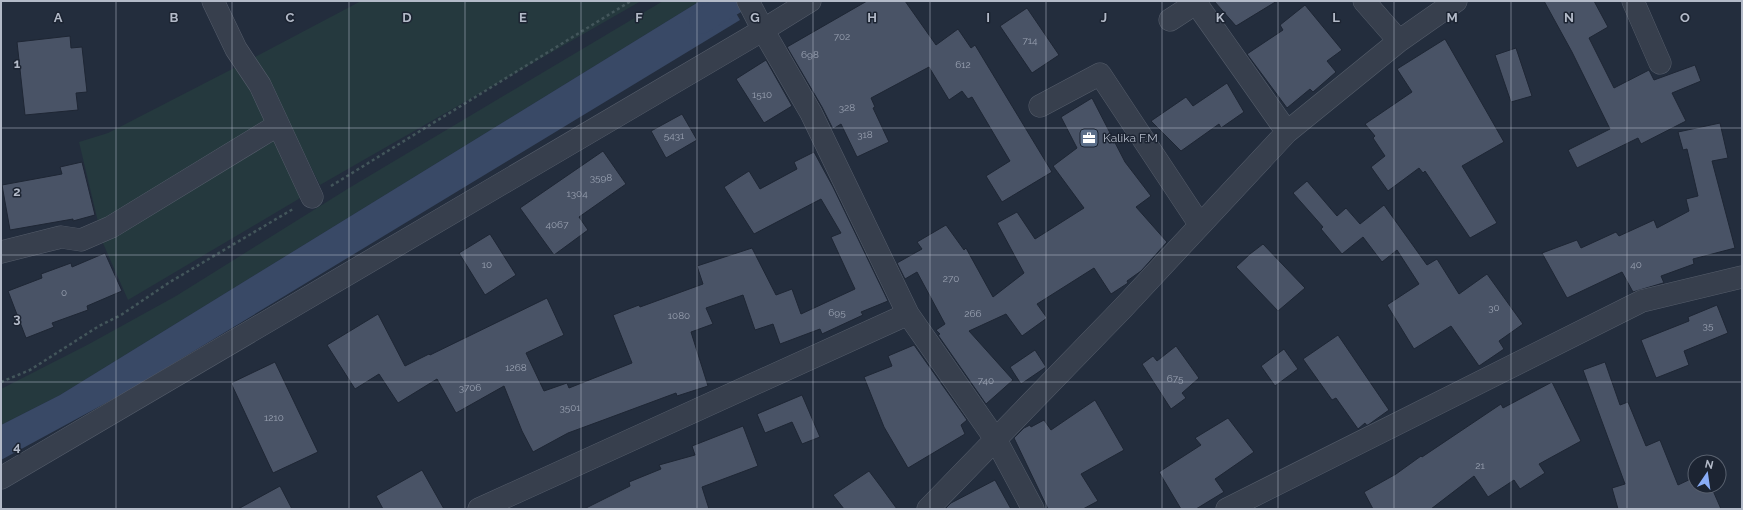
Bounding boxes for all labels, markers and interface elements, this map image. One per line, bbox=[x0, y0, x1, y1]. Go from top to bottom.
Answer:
text: A bbox=[54, 10, 63, 25]
text: B bbox=[170, 10, 179, 25]
text: C bbox=[286, 10, 295, 25]
text: D bbox=[402, 10, 412, 25]
text: E bbox=[519, 10, 527, 25]
text: F bbox=[635, 10, 643, 25]
text: G bbox=[750, 10, 760, 25]
text: H bbox=[867, 10, 877, 25]
text: I bbox=[986, 10, 990, 25]
text: J bbox=[1101, 10, 1107, 25]
text: K bbox=[1216, 10, 1225, 25]
text: L bbox=[1332, 10, 1340, 25]
text: M bbox=[1446, 10, 1458, 25]
text: N bbox=[1564, 10, 1574, 25]
text: O bbox=[1680, 10, 1690, 25]
house number: 702 bbox=[834, 31, 850, 42]
house number: 714 bbox=[1022, 35, 1038, 46]
house number: 698 bbox=[801, 49, 819, 60]
text: 1 bbox=[14, 56, 21, 71]
house number: 612 bbox=[955, 59, 971, 70]
house number: 1510 bbox=[752, 89, 772, 100]
house number: 328 bbox=[839, 102, 855, 113]
office icon: Kalika F.M bbox=[1078, 127, 1100, 149]
house number: 318 bbox=[857, 129, 873, 140]
house number: 5431 bbox=[664, 130, 685, 141]
place label: Kalika F.M bbox=[1103, 131, 1158, 145]
house number: 3598 bbox=[590, 172, 612, 183]
text: 2 bbox=[13, 184, 21, 199]
house number: 1304 bbox=[566, 188, 588, 199]
house number: 4067 bbox=[546, 219, 569, 230]
house number: 10 bbox=[482, 259, 492, 270]
house number: 40 bbox=[1630, 259, 1642, 270]
house number: 270 bbox=[943, 273, 959, 284]
house number: 0 bbox=[61, 287, 67, 298]
house number: 30 bbox=[1488, 302, 1500, 313]
house number: 695 bbox=[828, 307, 846, 318]
house number: 266 bbox=[964, 308, 982, 319]
house number: 1080 bbox=[668, 310, 690, 321]
text: 3 bbox=[13, 311, 21, 326]
house number: 35 bbox=[1703, 320, 1714, 331]
house number: 1268 bbox=[505, 362, 527, 373]
house number: 675 bbox=[1167, 373, 1184, 384]
house number: 740 bbox=[978, 375, 994, 386]
house number: 3706 bbox=[459, 382, 481, 393]
house number: 3501 bbox=[559, 402, 581, 413]
house number: 1210 bbox=[264, 412, 284, 423]
text: 4 bbox=[13, 439, 21, 454]
north arrow bbox=[1687, 454, 1727, 494]
text: N bbox=[1704, 457, 1715, 472]
house number: 21 bbox=[1475, 460, 1485, 471]

